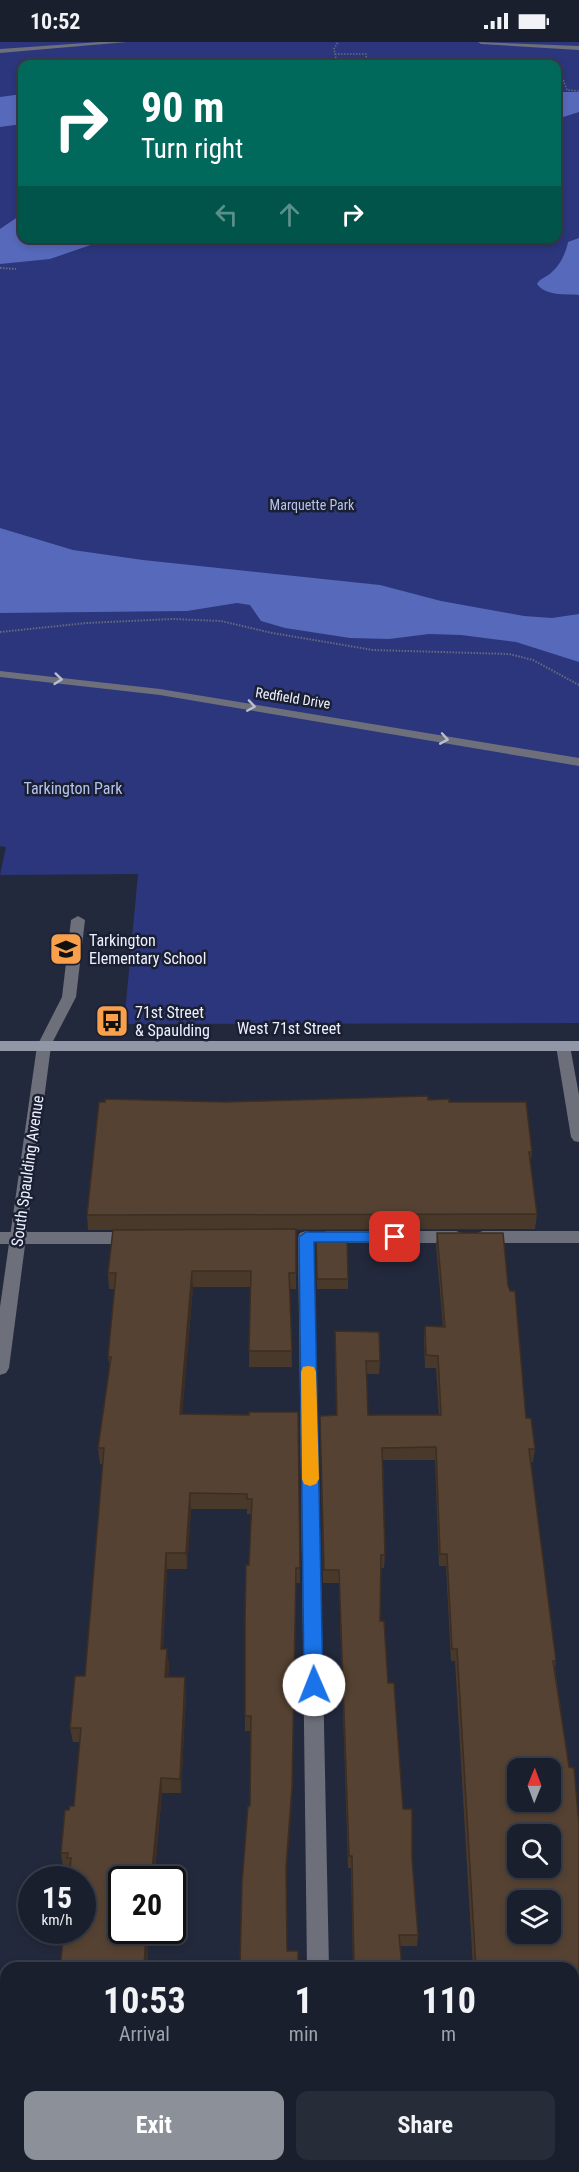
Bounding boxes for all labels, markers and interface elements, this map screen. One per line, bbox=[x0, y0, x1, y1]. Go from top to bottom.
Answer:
text: 10:52 bbox=[30, 9, 81, 34]
text: 90 m bbox=[141, 83, 224, 132]
icon: right bbox=[42, 84, 120, 162]
text: Turn right bbox=[141, 133, 243, 165]
icon: left bbox=[210, 198, 243, 231]
icon: ahead bbox=[273, 198, 306, 231]
icon: right bbox=[336, 198, 369, 231]
park label: Marquette Park bbox=[270, 497, 355, 513]
one-way arrow bbox=[54, 672, 63, 685]
street label: Redfield Drive bbox=[254, 684, 332, 712]
one-way arrow bbox=[247, 700, 256, 712]
one-way arrow bbox=[438, 732, 448, 745]
park label: Tarkington Park bbox=[23, 779, 123, 798]
school or university icon: Tarkington Elementary School bbox=[48, 931, 84, 967]
place label: Tarkington Elementary School bbox=[89, 931, 206, 968]
bus stop icon: 71st Street & Spaulding bbox=[94, 1003, 130, 1039]
place label: 71st Street & Spaulding bbox=[135, 1003, 210, 1040]
street label: West 71st Street bbox=[237, 1019, 341, 1038]
street label: South Spaulding Avenue bbox=[7, 1094, 48, 1248]
pin bbox=[369, 1211, 420, 1262]
icon: arrive bbox=[378, 1220, 411, 1253]
position arrow bbox=[282, 1653, 346, 1717]
north arrow bbox=[507, 1758, 561, 1812]
map controls bbox=[507, 1758, 561, 1944]
button: search bbox=[507, 1824, 561, 1878]
speed limit sign: 20 bbox=[108, 1866, 186, 1944]
text: 15 bbox=[42, 1880, 72, 1915]
button: layers bbox=[507, 1890, 561, 1944]
text: km/h bbox=[42, 1911, 72, 1929]
text: 10:53 bbox=[103, 1980, 186, 2022]
text: 1 bbox=[294, 1980, 313, 2022]
text: 110 bbox=[421, 1980, 476, 2022]
text: Arrival bbox=[119, 2022, 170, 2046]
text: min bbox=[289, 2022, 318, 2046]
text: m bbox=[441, 2022, 456, 2046]
button: Exit bbox=[24, 2091, 284, 2160]
button: Share bbox=[296, 2091, 555, 2160]

